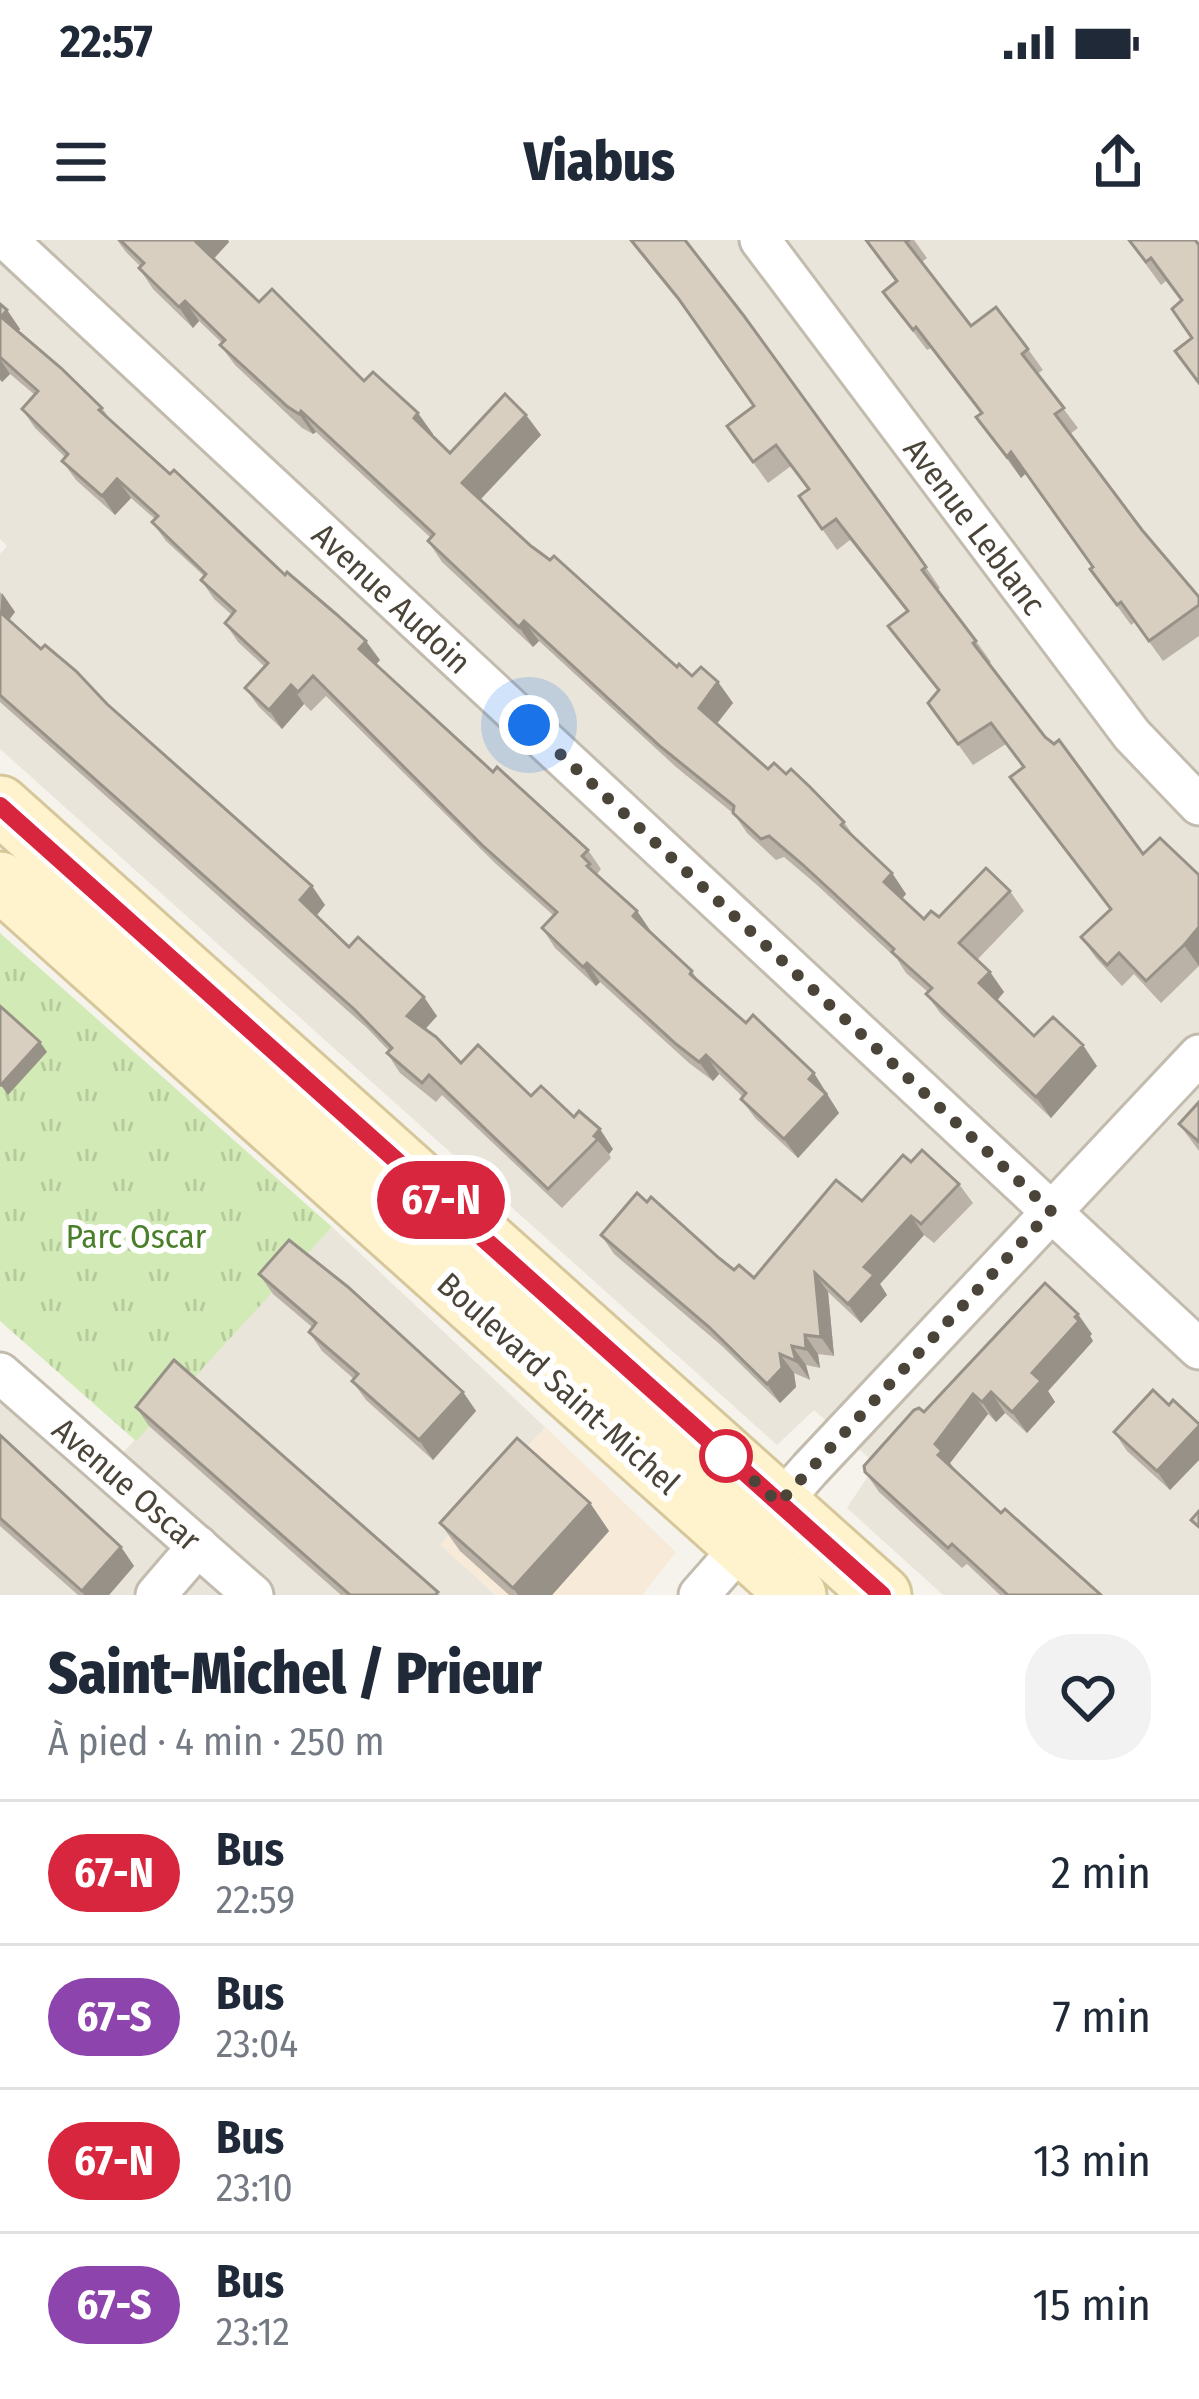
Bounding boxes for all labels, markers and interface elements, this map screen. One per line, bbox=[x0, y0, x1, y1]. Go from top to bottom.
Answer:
text: 22:57 bbox=[60, 15, 153, 69]
icon: menu bbox=[48, 129, 114, 195]
icon: share bbox=[1085, 129, 1151, 195]
text: Viabus bbox=[524, 130, 675, 194]
street label: Avenue Leblanc bbox=[895, 430, 1054, 623]
street label: Avenue Audoin bbox=[304, 515, 479, 682]
your location bbox=[499, 695, 559, 755]
line badge: 67-N bbox=[357, 1161, 525, 1239]
text: 67-N bbox=[401, 1175, 481, 1225]
park label: Parc Oscar bbox=[66, 1217, 207, 1257]
street label: Boulevard Saint-Michel bbox=[429, 1264, 688, 1503]
street label: Avenue Oscar bbox=[44, 1410, 209, 1560]
unlabelled marker bbox=[701, 1431, 751, 1481]
button: heart bbox=[1025, 1634, 1151, 1760]
text: Saint-Michel / Prieur bbox=[48, 1640, 542, 1708]
text: À pied · 4 min · 250 m bbox=[48, 1719, 385, 1765]
text: Bus bbox=[216, 1823, 284, 1877]
text: 2 min bbox=[1051, 1846, 1151, 1900]
text: 67-N bbox=[74, 1848, 154, 1898]
text: 22:59 bbox=[216, 1877, 295, 1923]
text: Bus bbox=[216, 1967, 284, 2021]
text: 7 min bbox=[1053, 1990, 1151, 2044]
text: 67-S bbox=[76, 1992, 152, 2042]
text: 23:04 bbox=[216, 2021, 298, 2067]
text: Bus bbox=[216, 2111, 284, 2165]
text: 13 min bbox=[1033, 2134, 1151, 2188]
text: 67-N bbox=[74, 2136, 154, 2186]
text: 23:10 bbox=[216, 2165, 293, 2211]
text: Bus bbox=[216, 2255, 284, 2309]
text: 15 min bbox=[1033, 2278, 1151, 2332]
text: 67-S bbox=[76, 2280, 152, 2330]
text: 23:12 bbox=[216, 2309, 290, 2355]

